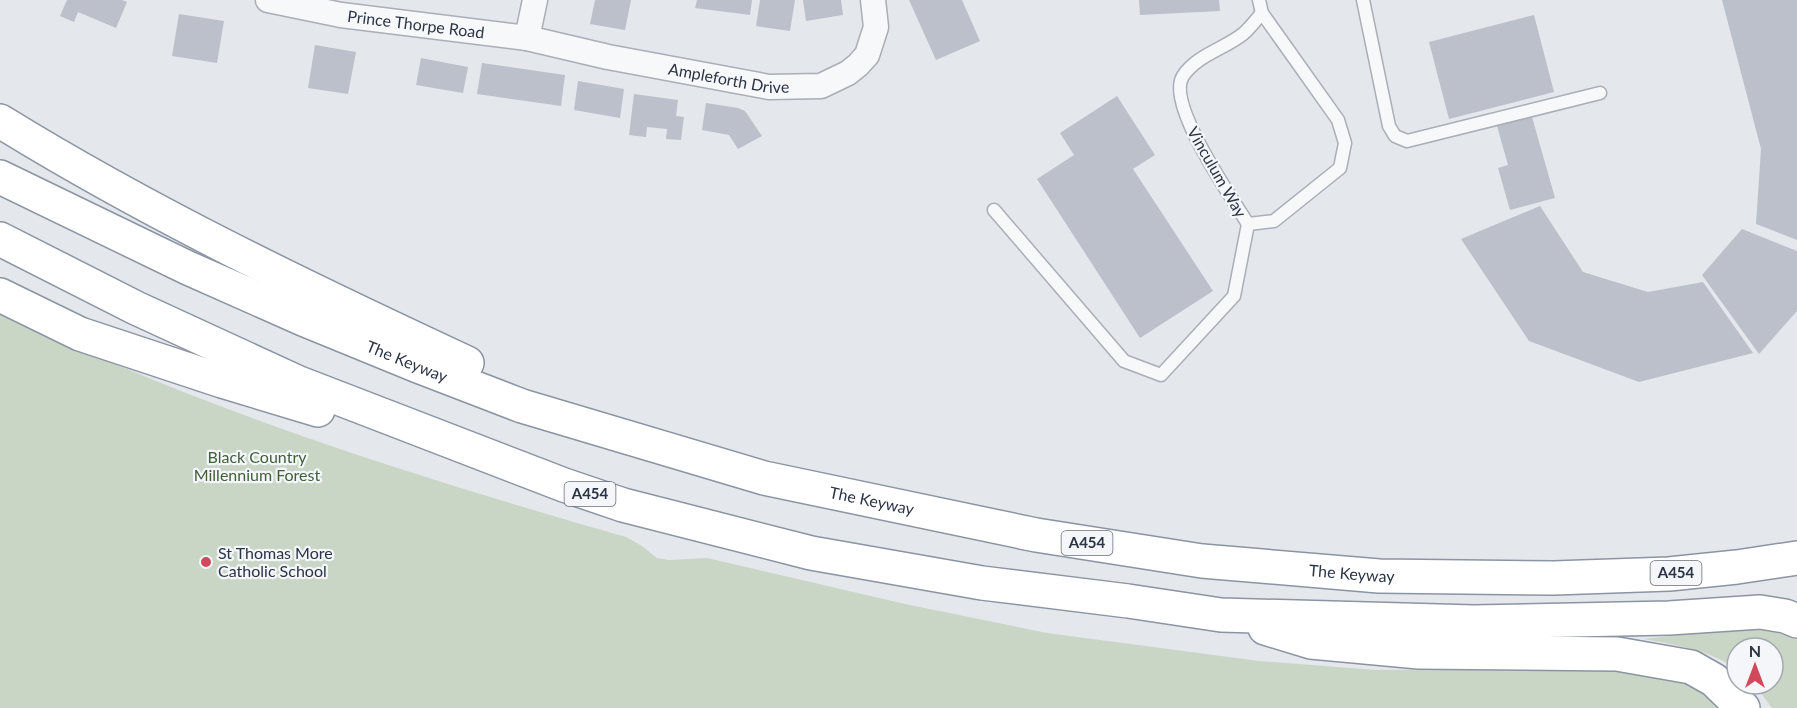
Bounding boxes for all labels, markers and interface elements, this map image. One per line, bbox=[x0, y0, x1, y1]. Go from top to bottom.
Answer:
street label: Prince Thorpe Road bbox=[346, 6, 486, 42]
street label: Ampleforth Drive bbox=[667, 58, 789, 96]
street label: Vinculum Way bbox=[1184, 123, 1251, 221]
street label: The Keyway bbox=[364, 336, 451, 386]
park label: Black Country Millennium Forest bbox=[194, 447, 321, 484]
road number: A454 bbox=[564, 482, 616, 506]
street label: The Keyway bbox=[828, 482, 917, 518]
road number: A454 bbox=[1062, 531, 1112, 555]
place label: St Thomas More Catholic School bbox=[218, 543, 333, 580]
marker: St Thomas More Catholic School bbox=[199, 555, 213, 569]
street label: The Keyway bbox=[1308, 560, 1395, 585]
road number: A454 bbox=[1650, 561, 1702, 585]
north arrow bbox=[1725, 636, 1785, 696]
text: N bbox=[1749, 641, 1761, 660]

